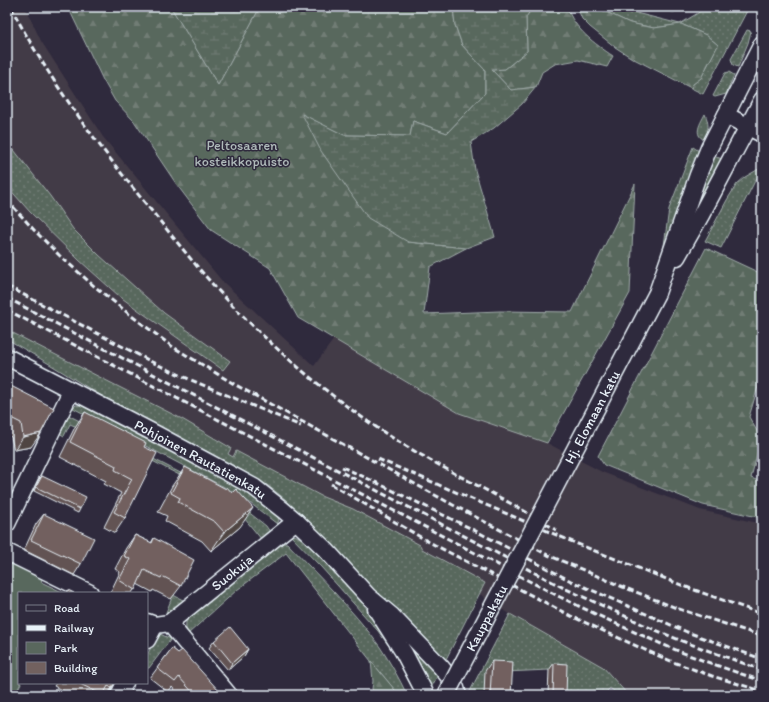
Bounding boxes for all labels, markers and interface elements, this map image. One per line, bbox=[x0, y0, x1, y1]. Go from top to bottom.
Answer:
park label: Peltosaaren kosteikkopuisto bbox=[195, 137, 289, 170]
street label: Hj. Elomaan katu bbox=[560, 367, 624, 467]
street label: Pohjoinen Rautatienkatu bbox=[132, 416, 271, 503]
street label: Suokuja bbox=[208, 550, 257, 594]
street label: Kauppakatu bbox=[462, 581, 511, 654]
legend bbox=[18, 592, 148, 684]
text: Road bbox=[54, 601, 80, 615]
text: Railway bbox=[54, 621, 94, 635]
text: Park bbox=[54, 641, 78, 655]
text: Building bbox=[54, 661, 98, 675]

